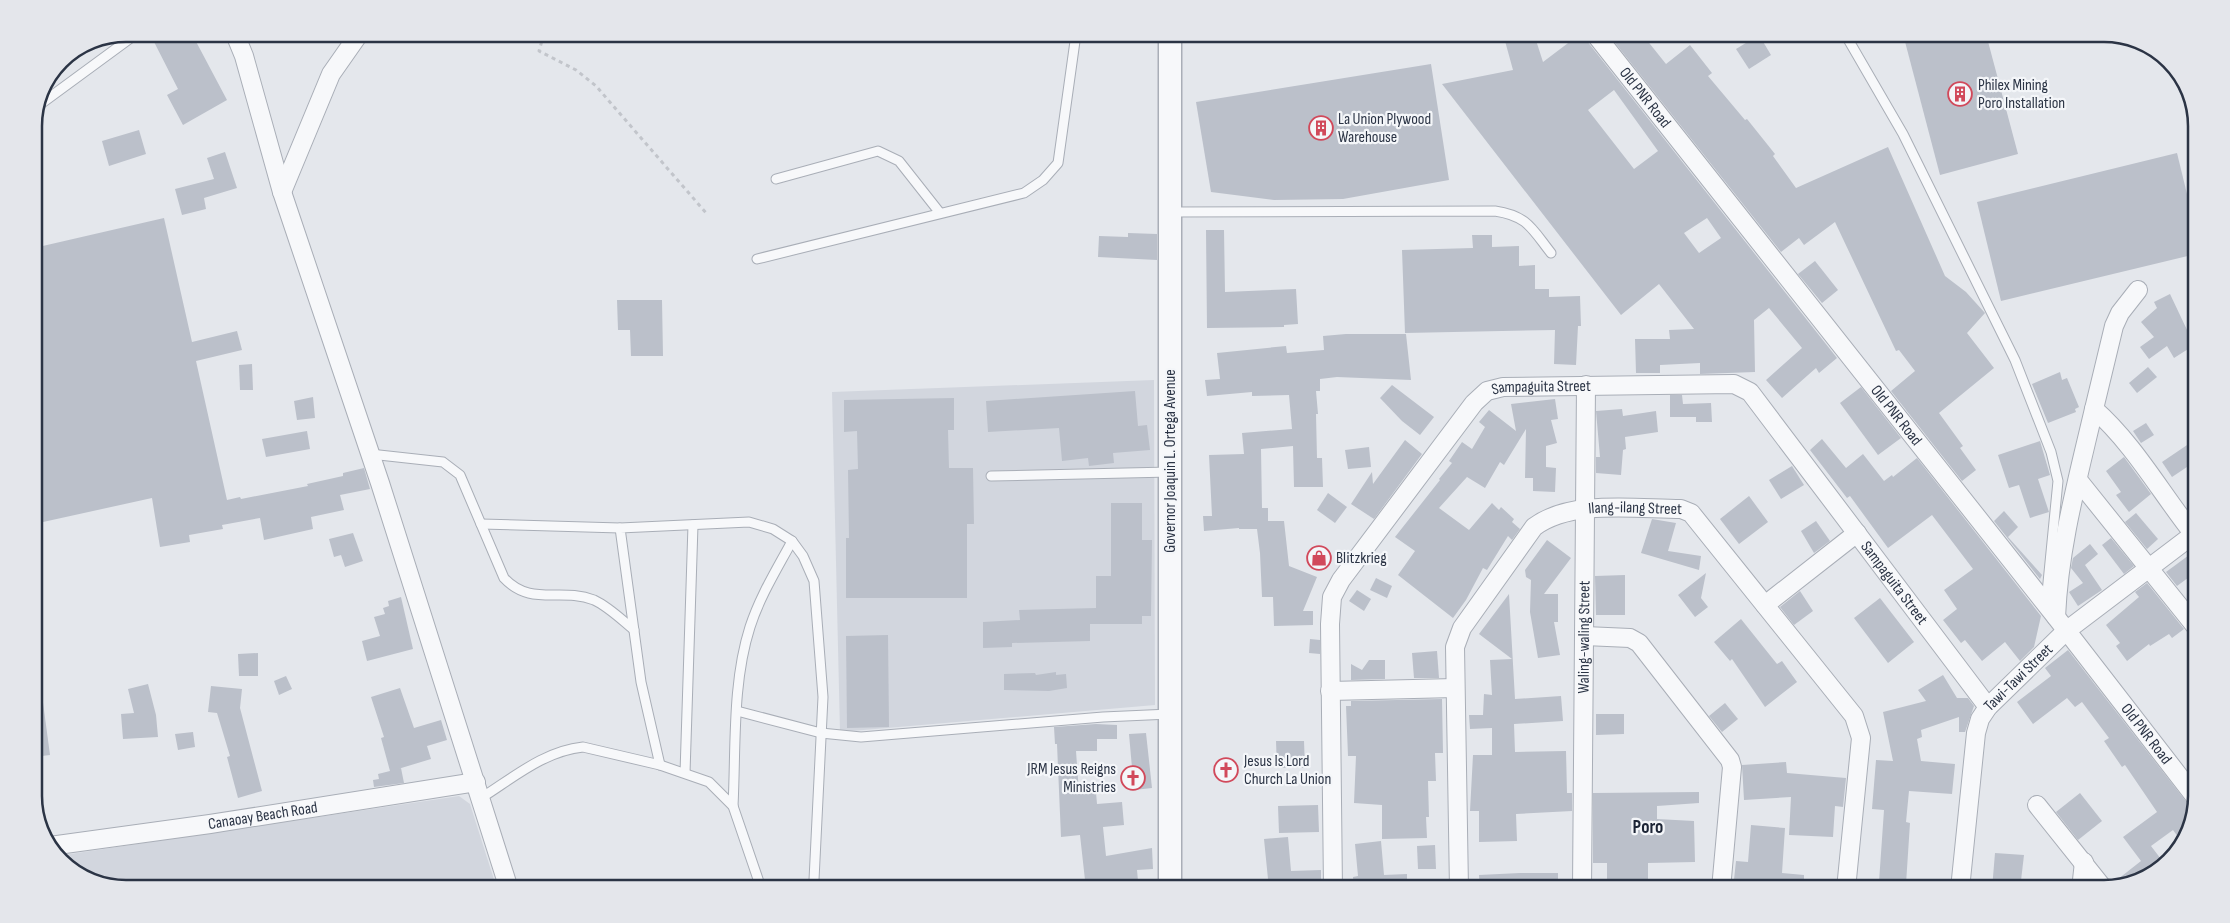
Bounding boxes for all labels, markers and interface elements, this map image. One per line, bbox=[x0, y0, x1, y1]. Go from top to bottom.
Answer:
street label: Old PNR Road bbox=[1616, 64, 1675, 132]
place label: Philex Mining Poro Installation bbox=[1978, 76, 2065, 113]
building icon: Philex Mining Poro Installation bbox=[1947, 81, 1973, 107]
place label: La Union Plywood Warehouse bbox=[1338, 110, 1431, 147]
building icon: La Union Plywood Warehouse bbox=[1308, 115, 1334, 141]
street label: Governor Joaquin L. Ortega Avenue bbox=[1161, 369, 1180, 553]
street label: Sampaguita Street bbox=[1489, 376, 1591, 399]
street label: Old PNR Road bbox=[1867, 381, 1926, 449]
street label: Ilang-ilang Street bbox=[1587, 498, 1682, 519]
street label: Sampaguita Street bbox=[1857, 537, 1932, 628]
shop icon: Blitzkrieg bbox=[1306, 545, 1332, 571]
place label: Blitzkrieg bbox=[1336, 549, 1387, 568]
street label: Waling-waling Street bbox=[1574, 580, 1594, 693]
street label: Tawi-Tawi Street bbox=[1980, 640, 2057, 715]
street label: Old PNR Road bbox=[2117, 700, 2176, 768]
place label: Jesus Is Lord Church La Union bbox=[1243, 752, 1331, 789]
church icon: Jesus Is Lord Church La Union bbox=[1213, 757, 1239, 783]
place label: JRM Jesus Reigns Ministries bbox=[1026, 760, 1116, 797]
church icon: JRM Jesus Reigns Ministries bbox=[1120, 765, 1146, 791]
street label: Canaoay Beach Road bbox=[207, 798, 319, 834]
district label: Poro bbox=[1633, 816, 1663, 839]

